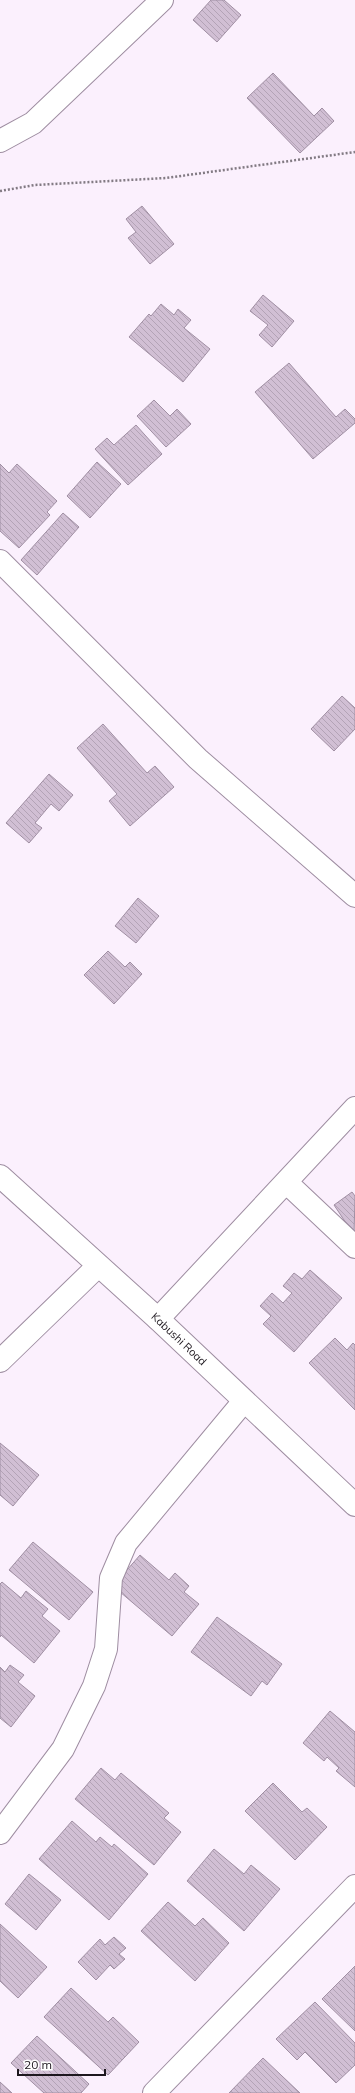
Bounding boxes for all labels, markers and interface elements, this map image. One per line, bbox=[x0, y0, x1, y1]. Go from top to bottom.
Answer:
street label: Kabushi Road bbox=[148, 1309, 210, 1368]
scale bar bbox=[18, 2051, 105, 2077]
text: 20 m bbox=[24, 2057, 52, 2072]

